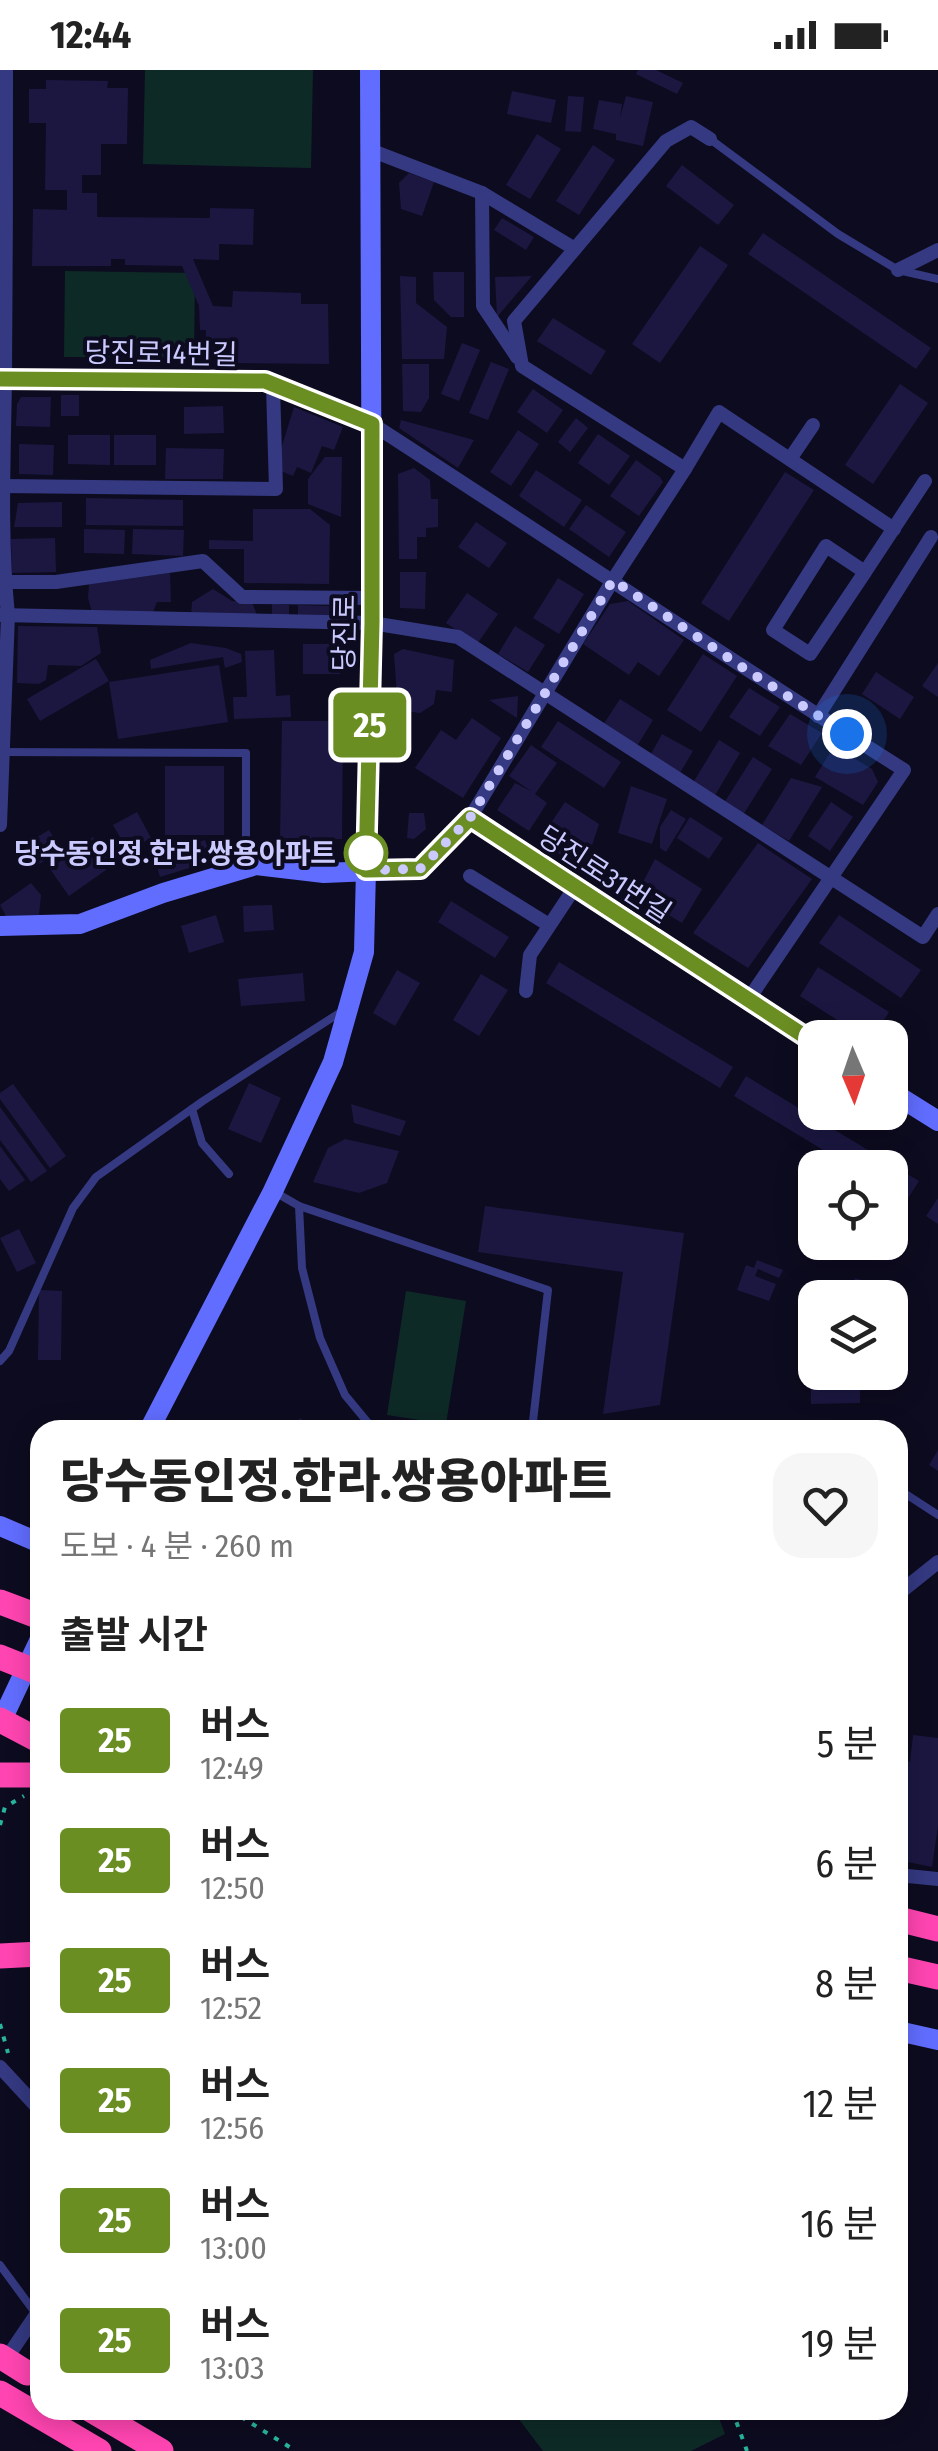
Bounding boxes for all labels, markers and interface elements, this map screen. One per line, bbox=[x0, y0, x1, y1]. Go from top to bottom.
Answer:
text: 12:44 bbox=[50, 12, 131, 58]
street label: 당진로14번길 bbox=[84, 336, 238, 371]
street label: 당진로 bbox=[327, 594, 362, 672]
line badge: 25 bbox=[325, 692, 415, 758]
text: 25 bbox=[353, 704, 387, 746]
your location bbox=[822, 709, 872, 759]
street label: 당진로31번길 bbox=[532, 819, 677, 930]
marker: 당수동인정.한라.쌍용아파트 bbox=[345, 832, 387, 874]
place label: 당수동인정.한라.쌍용아파트 bbox=[14, 837, 336, 870]
north arrow bbox=[798, 1020, 908, 1130]
map controls bbox=[798, 1020, 908, 1390]
button: locate bbox=[798, 1150, 908, 1260]
button: layers bbox=[798, 1280, 908, 1390]
text: 당수동인정.한라.쌍용아파트 bbox=[60, 1453, 612, 1511]
button: heart bbox=[773, 1453, 878, 1558]
text: 도보 · 4 분 · 260 m bbox=[60, 1527, 294, 1565]
text: 출발 시간 bbox=[60, 1612, 208, 1658]
text: 버스 bbox=[200, 1702, 270, 1748]
text: 25 bbox=[98, 1719, 132, 1761]
text: 5 분 bbox=[817, 1721, 878, 1767]
text: 12:49 bbox=[200, 1749, 264, 1787]
text: 버스 bbox=[200, 1822, 270, 1868]
text: 25 bbox=[98, 1839, 132, 1881]
text: 6 분 bbox=[815, 1841, 878, 1887]
text: 12:50 bbox=[200, 1869, 265, 1907]
text: 버스 bbox=[200, 1942, 270, 1988]
text: 25 bbox=[98, 1959, 132, 2001]
text: 8 분 bbox=[815, 1961, 878, 2007]
text: 12:52 bbox=[200, 1989, 262, 2027]
text: 버스 bbox=[200, 2062, 270, 2108]
text: 25 bbox=[98, 2079, 132, 2121]
text: 12 분 bbox=[803, 2081, 878, 2127]
text: 12:56 bbox=[200, 2109, 264, 2147]
text: 버스 bbox=[200, 2182, 270, 2228]
text: 25 bbox=[98, 2199, 132, 2241]
text: 16 분 bbox=[800, 2201, 878, 2247]
text: 13:00 bbox=[200, 2229, 267, 2267]
text: 버스 bbox=[200, 2302, 270, 2348]
text: 25 bbox=[98, 2319, 132, 2361]
text: 19 분 bbox=[801, 2321, 878, 2367]
text: 13:03 bbox=[200, 2349, 264, 2387]

